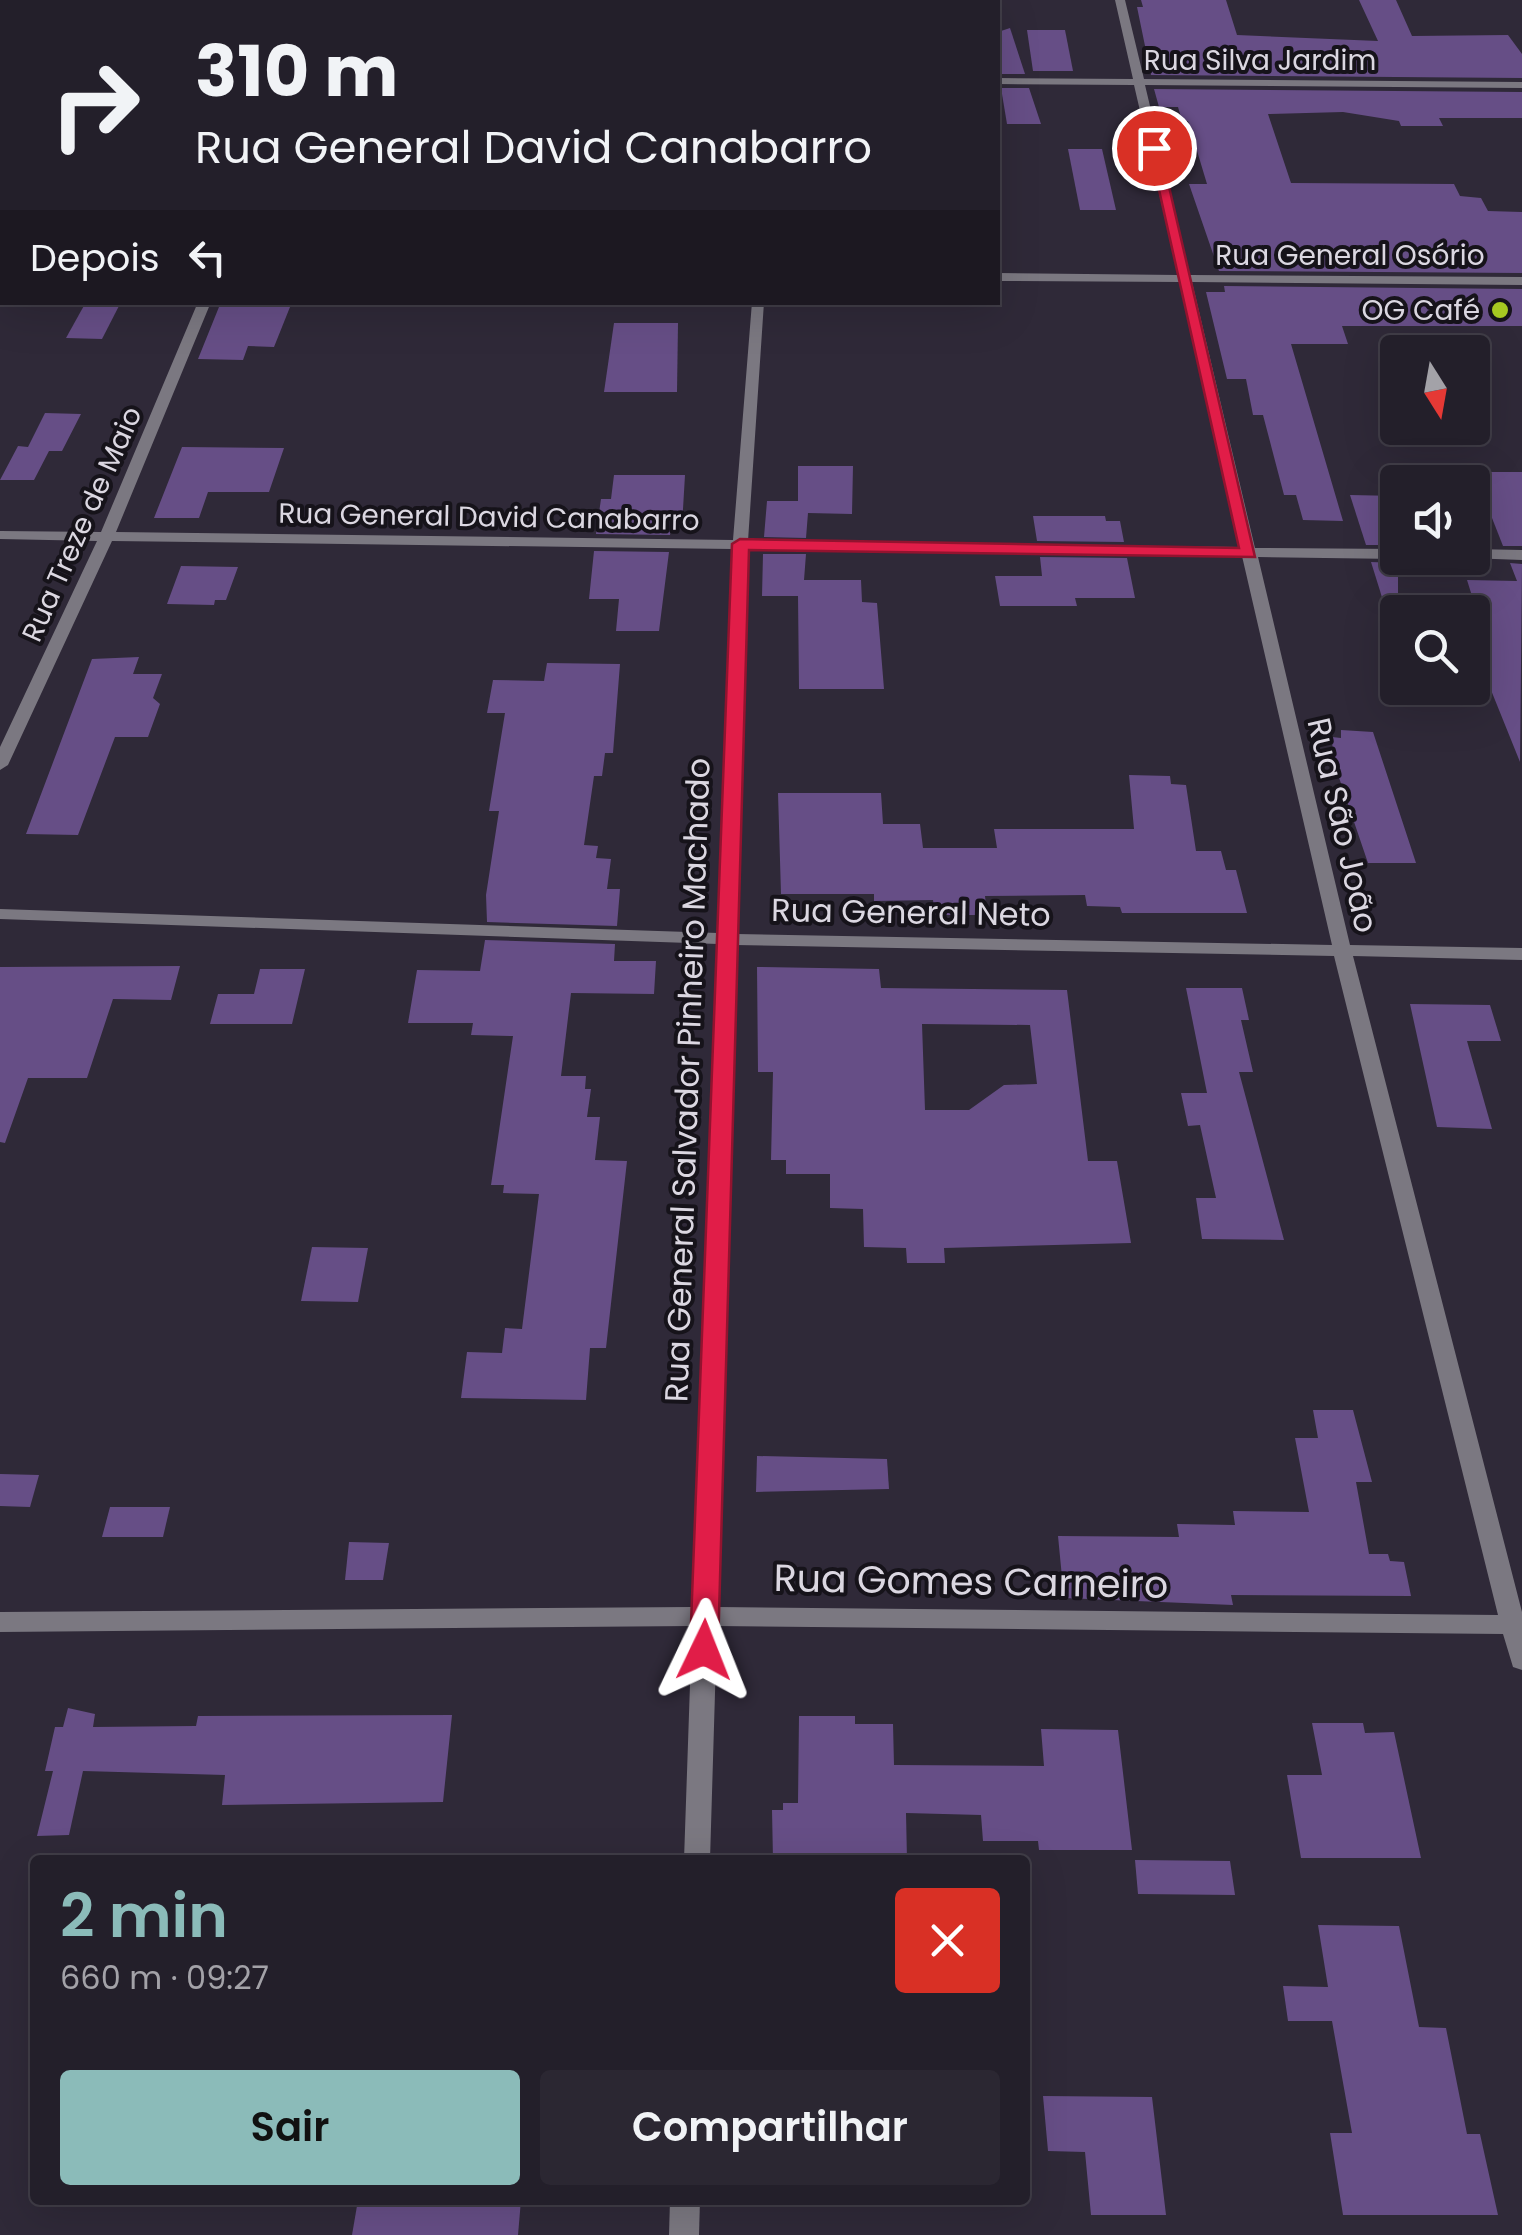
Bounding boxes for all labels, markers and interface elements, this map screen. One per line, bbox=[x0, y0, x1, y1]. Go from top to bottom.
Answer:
text: 310 m bbox=[195, 22, 398, 121]
icon: right bbox=[30, 40, 160, 170]
street label: Rua Silva Jardim bbox=[1144, 41, 1376, 80]
pin bbox=[1112, 106, 1197, 191]
text: Rua General David Canabarro bbox=[195, 116, 872, 179]
icon: arrive bbox=[1127, 121, 1182, 176]
icon: left bbox=[180, 230, 235, 285]
text: Depois bbox=[30, 231, 160, 284]
street label: Rua General Osório bbox=[1215, 236, 1485, 275]
place label: OG Café bbox=[1362, 291, 1480, 330]
marker: OG Café bbox=[1489, 299, 1511, 321]
north arrow bbox=[1380, 335, 1490, 445]
map controls bbox=[1380, 335, 1490, 705]
street label: Rua Treze de Maio bbox=[13, 400, 151, 648]
button: sound bbox=[1380, 465, 1490, 575]
street label: Rua General David Canabarro bbox=[278, 494, 700, 540]
button: search bbox=[1380, 595, 1490, 705]
street label: Rua São João bbox=[1296, 713, 1390, 937]
street label: Rua General Salvador Pinheiro Machado bbox=[653, 757, 721, 1403]
street label: Rua General Neto bbox=[771, 887, 1051, 937]
street label: Rua Gomes Carneiro bbox=[773, 1551, 1169, 1611]
position arrow bbox=[652, 1598, 756, 1702]
text: 2 min bbox=[60, 1874, 228, 1958]
button: close bbox=[895, 1888, 1000, 1993]
text: 660 m · 09:27 bbox=[60, 1955, 269, 2000]
button: Sair bbox=[60, 2070, 520, 2185]
button: Compartilhar bbox=[540, 2070, 1000, 2185]

